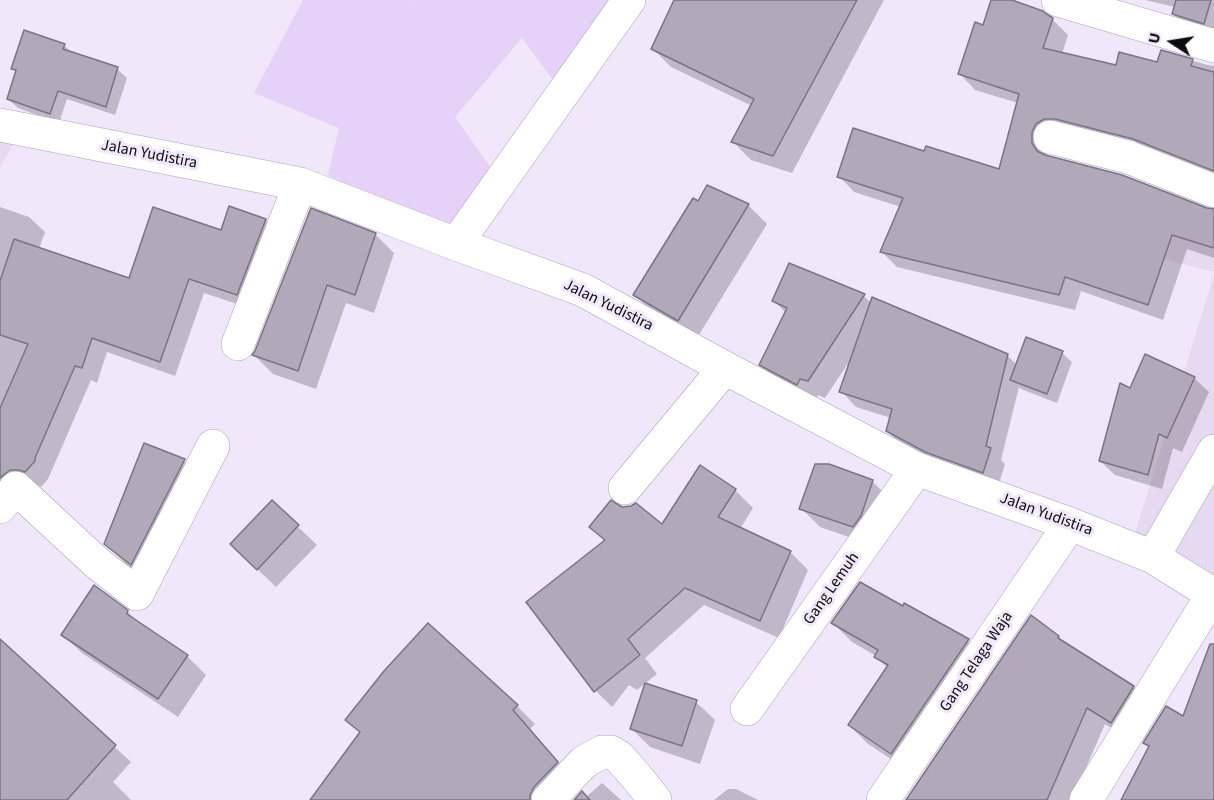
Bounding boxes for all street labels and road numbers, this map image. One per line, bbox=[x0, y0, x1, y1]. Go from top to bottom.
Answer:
street label: Jalan Yudistira bbox=[99, 136, 199, 174]
street label: Jalan Yudistira bbox=[560, 276, 656, 336]
street label: Jalan Yudistira bbox=[997, 489, 1095, 541]
street label: Gang Lemuh bbox=[800, 549, 864, 629]
street label: Gang Telaga Waja bbox=[936, 608, 1018, 716]

